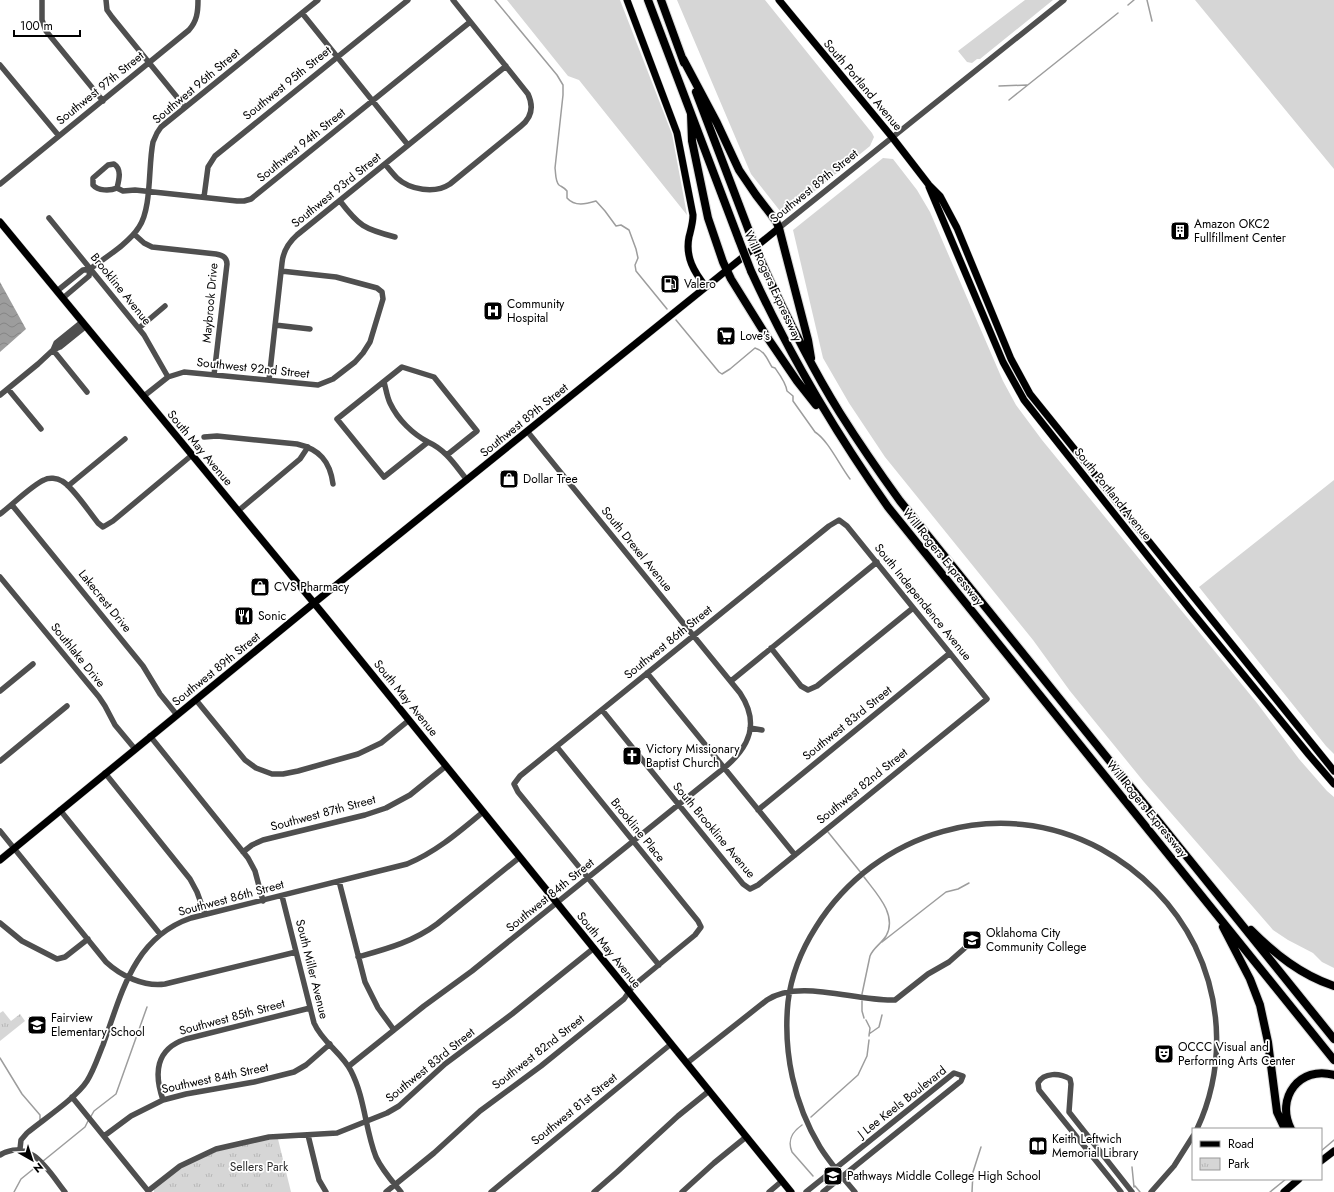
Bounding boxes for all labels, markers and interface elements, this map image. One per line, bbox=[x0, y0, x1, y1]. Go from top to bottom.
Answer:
scale bar bbox=[14, 12, 80, 38]
text: 100 m bbox=[20, 17, 53, 35]
street label: South Portland Avenue bbox=[819, 35, 907, 135]
street label: Southwest 95th Street bbox=[239, 42, 335, 124]
street label: Southwest 96th Street bbox=[148, 44, 244, 128]
street label: Southwest 97th Street bbox=[52, 47, 148, 129]
street label: Southwest 94th Street bbox=[253, 104, 349, 186]
street label: Southwest 89th Street bbox=[766, 145, 862, 227]
street label: Southwest 93rd Street bbox=[287, 148, 385, 232]
place label: Amazon OKC2 Fullfillment Center bbox=[1194, 215, 1287, 247]
building icon: Amazon OKC2 Fullfillment Center bbox=[1169, 220, 1191, 242]
street label: Will Rogers Expressway bbox=[739, 228, 807, 345]
street label: Brookline Avenue bbox=[86, 249, 156, 329]
street label: Maybrook Drive bbox=[198, 262, 222, 344]
fuel station icon: Valero bbox=[659, 273, 681, 295]
place label: Valero bbox=[684, 275, 716, 293]
place label: Community Hospital bbox=[507, 295, 565, 327]
hospital icon: Community Hospital bbox=[482, 300, 504, 322]
supermarket icon: Love's bbox=[715, 325, 737, 347]
place label: Love's bbox=[740, 327, 770, 345]
street label: Southwest 92nd Street bbox=[196, 353, 310, 383]
street label: Southwest 89th Street bbox=[476, 379, 572, 461]
street label: South May Avenue bbox=[163, 406, 237, 490]
street label: South Portland Avenue bbox=[1070, 444, 1156, 544]
shop icon: Dollar Tree bbox=[498, 468, 520, 490]
place label: Dollar Tree bbox=[523, 470, 578, 488]
street label: South Drexel Avenue bbox=[597, 502, 677, 596]
street label: Will Rogers Expressway bbox=[898, 505, 988, 610]
street label: South Independence Avenue bbox=[870, 540, 976, 664]
street label: Lakecrest Drive bbox=[74, 566, 136, 636]
shop icon: CVS Pharmacy bbox=[249, 576, 271, 598]
place label: CVS Pharmacy bbox=[274, 578, 350, 596]
street label: Southwest 86th Street bbox=[620, 601, 716, 683]
restaurant icon: Sonic bbox=[233, 605, 255, 627]
place label: Sonic bbox=[258, 607, 287, 625]
street label: Southlake Drive bbox=[46, 619, 110, 691]
street label: Southwest 89th Street bbox=[168, 628, 264, 710]
street label: South May Avenue bbox=[369, 656, 443, 740]
street label: Southwest 83rd Street bbox=[798, 681, 896, 765]
place label: Victory Missionary Baptist Church bbox=[646, 740, 740, 772]
street label: Southwest 82nd Street bbox=[813, 743, 912, 828]
church icon: Victory Missionary Baptist Church bbox=[621, 745, 643, 767]
street label: Will Rogers Expressway bbox=[1102, 757, 1192, 862]
street label: South Brookline Avenue bbox=[668, 778, 760, 882]
street label: Southwest 87th Street bbox=[268, 790, 378, 836]
street label: Brookline Place bbox=[606, 794, 670, 866]
street label: Southwest 84th Street bbox=[502, 854, 598, 936]
street label: Southwest 86th Street bbox=[176, 875, 286, 921]
street label: South May Avenue bbox=[572, 908, 646, 992]
street label: South Miller Avenue bbox=[291, 917, 333, 1021]
place label: Oklahoma City Community College bbox=[986, 924, 1086, 956]
school or university icon: Oklahoma City Community College bbox=[961, 929, 983, 951]
street label: Southwest 85th Street bbox=[177, 994, 287, 1040]
place label: Fairview Elementary School bbox=[51, 1009, 145, 1041]
street label: Southwest 82nd Street bbox=[488, 1010, 588, 1094]
school or university icon: Fairview Elementary School bbox=[26, 1014, 48, 1036]
street label: Southwest 83rd Street bbox=[381, 1023, 479, 1107]
place label: OCCC Visual and Performing Arts Center bbox=[1178, 1038, 1296, 1070]
theatre icon: OCCC Visual and Performing Arts Center bbox=[1153, 1043, 1175, 1065]
street label: Southwest 84th Street bbox=[160, 1058, 270, 1098]
street label: J Lee Keels Boulevard bbox=[852, 1062, 950, 1144]
street label: Southwest 81st Street bbox=[527, 1069, 621, 1149]
legend bbox=[1192, 1128, 1322, 1180]
place label: Keith Leftwich Memorial Library bbox=[1052, 1130, 1139, 1162]
library icon: Keith Leftwich Memorial Library bbox=[1027, 1135, 1049, 1157]
text: Road bbox=[1228, 1135, 1254, 1153]
north arrow bbox=[12, 1140, 52, 1180]
text: Park bbox=[1228, 1155, 1250, 1173]
park label: Sellers Park bbox=[230, 1158, 289, 1176]
text: N bbox=[30, 1159, 47, 1177]
school or university icon: Pathways Middle College High School bbox=[822, 1165, 844, 1187]
place label: Pathways Middle College High School bbox=[847, 1167, 1041, 1185]

